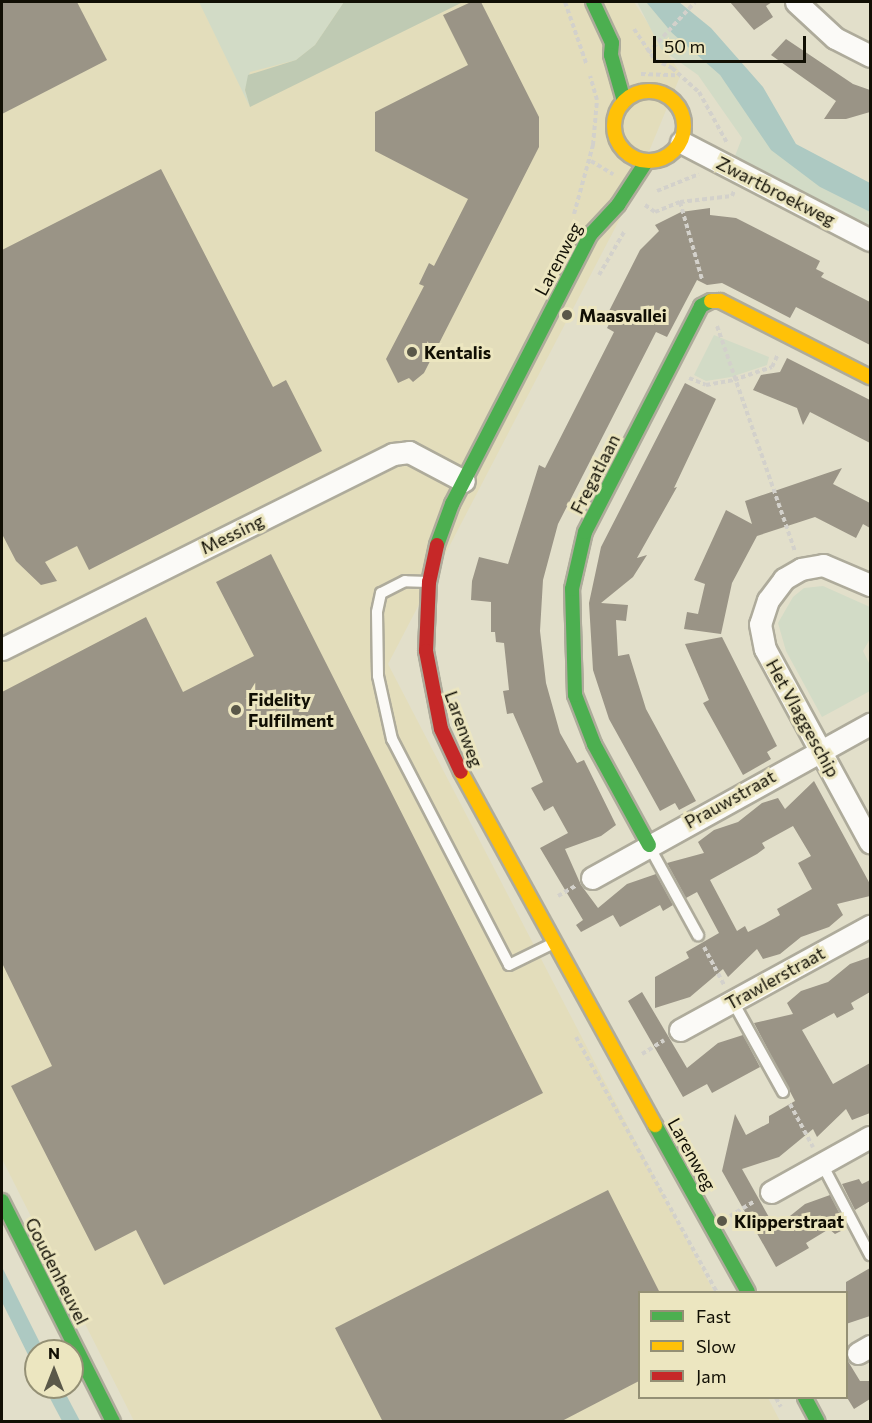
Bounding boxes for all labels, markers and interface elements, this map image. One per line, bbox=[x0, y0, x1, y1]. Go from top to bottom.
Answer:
scale bar bbox=[656, 24, 809, 62]
text: 50 m bbox=[664, 35, 705, 57]
street label: Zwartbroekweg bbox=[713, 152, 839, 230]
street label: Larenweg bbox=[530, 219, 586, 299]
place label: Maasvallei bbox=[579, 304, 667, 326]
marker: Maasvallei bbox=[560, 308, 574, 322]
place label: Kentalis bbox=[424, 341, 491, 363]
marker: Kentalis bbox=[405, 345, 419, 359]
street label: Fregatlaan bbox=[566, 431, 624, 517]
street label: Messing bbox=[197, 509, 267, 559]
street label: Het Vlaggeschip bbox=[762, 655, 844, 781]
street label: Larenweg bbox=[440, 688, 488, 770]
place label: Fidelity Fulfilment bbox=[248, 689, 334, 732]
marker: Fidelity Fulfilment bbox=[229, 703, 243, 717]
street label: Prauwstraat bbox=[681, 765, 779, 833]
street label: Trawlerstraat bbox=[722, 942, 828, 1014]
street label: Larenweg bbox=[663, 1114, 721, 1194]
place label: Klipperstraat bbox=[734, 1210, 844, 1232]
street label: Goudenheuvel bbox=[21, 1214, 93, 1328]
marker: Klipperstraat bbox=[715, 1214, 729, 1228]
legend bbox=[638, 1291, 848, 1399]
text: Fast bbox=[696, 1305, 731, 1327]
text: Slow bbox=[696, 1335, 736, 1357]
north arrow bbox=[24, 1339, 84, 1399]
text: N bbox=[48, 1343, 60, 1362]
text: Jam bbox=[696, 1365, 726, 1387]

